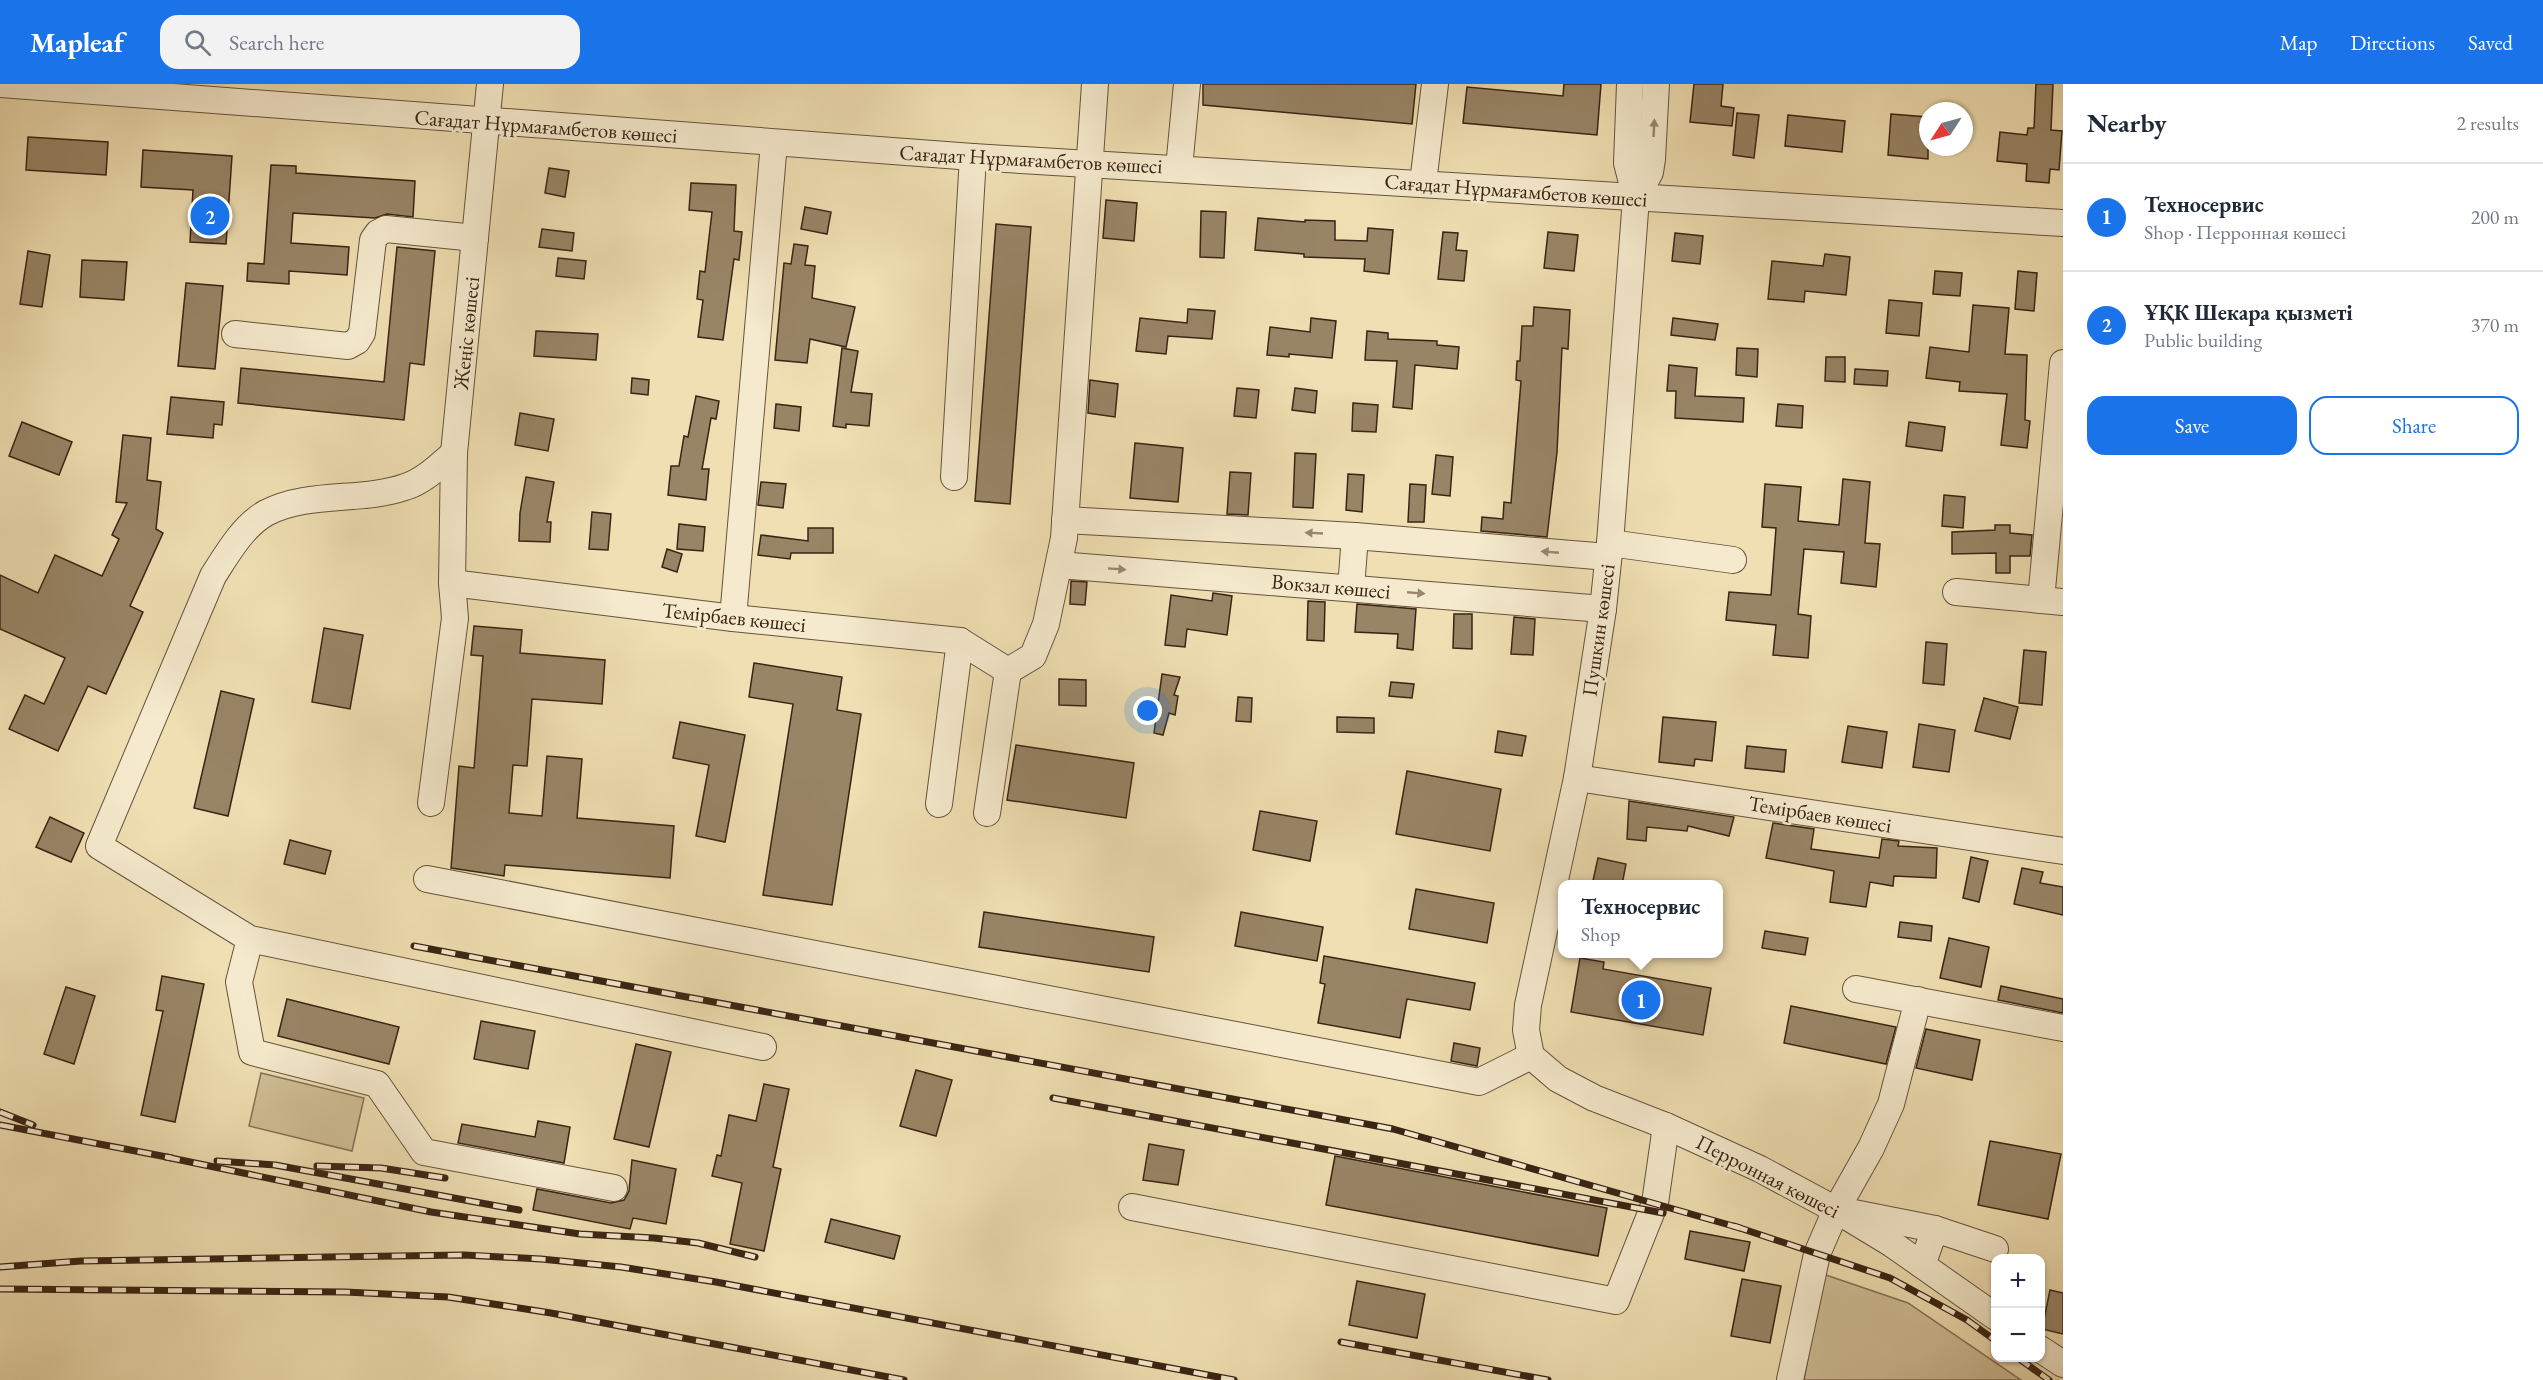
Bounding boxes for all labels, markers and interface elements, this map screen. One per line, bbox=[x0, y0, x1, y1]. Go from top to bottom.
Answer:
search box bbox=[160, 15, 580, 69]
text: Mapleaf bbox=[30, 24, 124, 60]
icon: search bbox=[181, 26, 214, 59]
text: Search here bbox=[229, 28, 324, 57]
text: Map bbox=[2280, 29, 2317, 56]
text: Directions bbox=[2350, 29, 2435, 56]
text: Saved bbox=[2468, 29, 2513, 56]
north arrow bbox=[1919, 102, 1973, 156]
street label: Сағадат Нұрмағамбетов көшесі bbox=[414, 103, 678, 149]
text: Nearby bbox=[2087, 106, 2167, 140]
text: 2 results bbox=[2456, 110, 2519, 136]
one-way arrow bbox=[1649, 119, 1659, 138]
street label: Сағадат Нұрмағамбетов көшесі bbox=[899, 139, 1163, 179]
street label: Сағадат Нұрмағамбетов көшесі bbox=[1384, 167, 1648, 213]
text: Техносервис bbox=[2144, 190, 2264, 219]
pin: 2 bbox=[190, 194, 230, 238]
text: 1 bbox=[2101, 204, 2112, 230]
text: 200 m bbox=[2471, 204, 2519, 230]
text: Shop · Перронная көшесі bbox=[2144, 219, 2346, 245]
street label: Жеңіс көшесі bbox=[447, 275, 485, 392]
text: ҰҚК Шекара қызметі bbox=[2144, 298, 2353, 327]
text: 2 bbox=[2101, 312, 2112, 338]
text: 370 m bbox=[2471, 312, 2519, 338]
text: Public building bbox=[2144, 327, 2262, 353]
button: Save bbox=[2087, 396, 2297, 455]
button: Share bbox=[2309, 396, 2519, 455]
one-way arrow bbox=[1304, 529, 1323, 538]
one-way arrow bbox=[1540, 548, 1559, 557]
street label: Пушкин көшесі bbox=[1575, 562, 1621, 698]
one-way arrow bbox=[1108, 565, 1127, 574]
street label: Вокзал көшесі bbox=[1270, 567, 1392, 605]
one-way arrow bbox=[1407, 588, 1426, 598]
street label: Темірбаев көшесі bbox=[661, 596, 807, 638]
your location bbox=[1133, 696, 1162, 725]
street label: Темірбаев көшесі bbox=[1746, 789, 1894, 839]
popup bbox=[1558, 880, 1723, 958]
text: Техносервис bbox=[1581, 892, 1700, 921]
text: Shop bbox=[1581, 921, 1621, 947]
pin: 1 bbox=[1622, 978, 1660, 1022]
street label: Перронная көшесі bbox=[1692, 1128, 1844, 1224]
map controls bbox=[1991, 1254, 2045, 1362]
button: + bbox=[1991, 1254, 2045, 1308]
button: − bbox=[1991, 1308, 2045, 1362]

